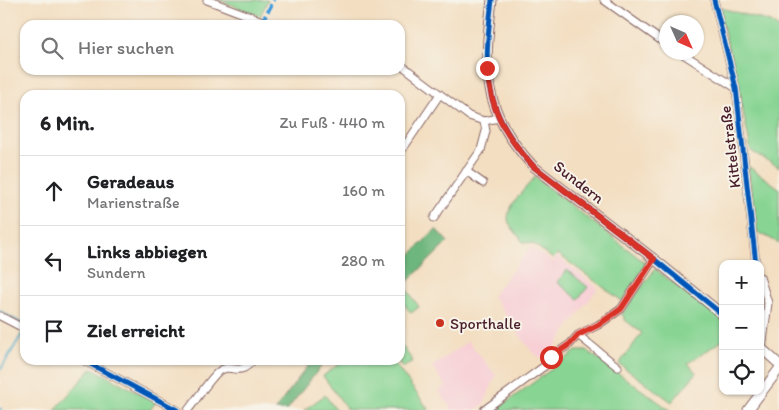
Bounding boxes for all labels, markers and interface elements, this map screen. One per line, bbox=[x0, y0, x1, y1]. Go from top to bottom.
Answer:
north arrow bbox=[659, 15, 704, 60]
search box bbox=[20, 20, 405, 75]
icon: search bbox=[38, 34, 66, 62]
text: Hier suchen bbox=[78, 36, 174, 59]
route end bbox=[476, 57, 499, 80]
street label: Kittelstraße bbox=[716, 105, 744, 189]
text: 6 Min. bbox=[40, 110, 95, 135]
text: Zu Fuß · 440 m bbox=[279, 113, 385, 132]
street label: Sundern bbox=[550, 157, 608, 207]
text: Geradeaus bbox=[87, 170, 174, 193]
icon: ahead bbox=[40, 177, 68, 205]
text: 160 m bbox=[342, 181, 385, 200]
text: Marienstraße bbox=[87, 193, 180, 212]
text: Links abbiegen bbox=[87, 240, 207, 263]
icon: left bbox=[40, 247, 68, 275]
text: 280 m bbox=[341, 251, 385, 270]
map controls bbox=[719, 260, 764, 395]
button: + bbox=[719, 260, 764, 305]
text: Sundern bbox=[87, 263, 145, 282]
button: − bbox=[719, 305, 764, 350]
place label: Sporthalle bbox=[450, 314, 521, 333]
icon: arrive bbox=[40, 317, 68, 345]
marker: Sporthalle bbox=[434, 317, 446, 329]
text: Ziel erreicht bbox=[87, 319, 185, 342]
route start bbox=[540, 346, 563, 369]
button: locate bbox=[719, 350, 764, 395]

